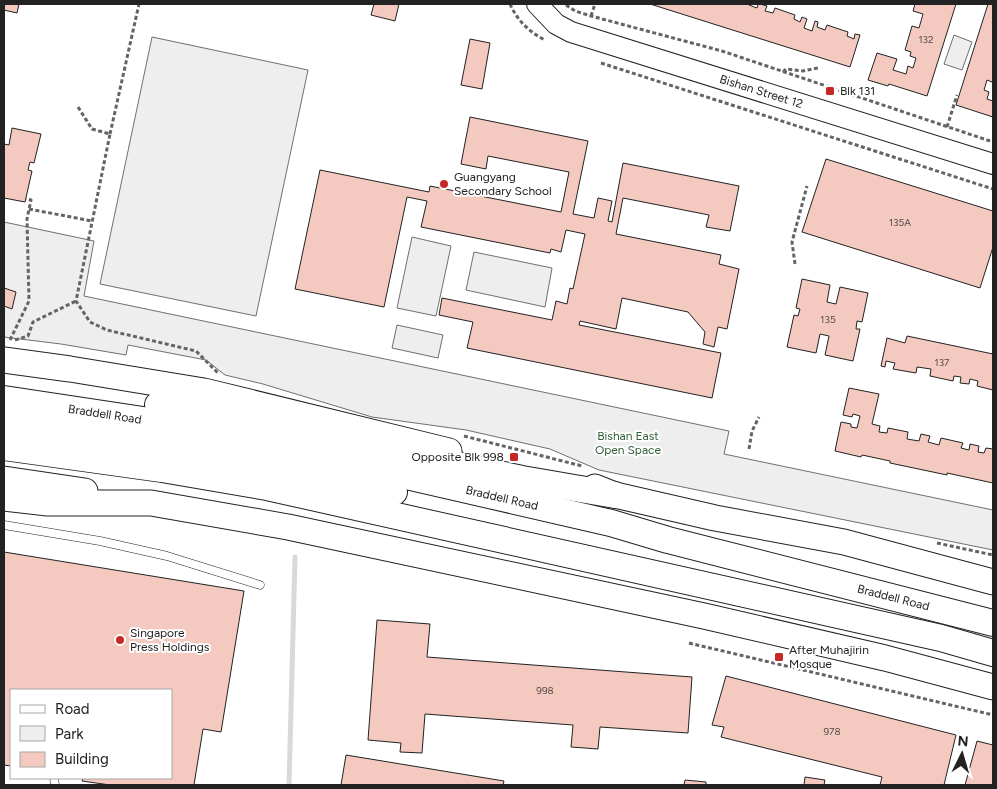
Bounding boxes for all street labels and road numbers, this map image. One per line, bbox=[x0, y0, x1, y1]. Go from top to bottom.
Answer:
street label: Bishan Street 12 bbox=[718, 72, 805, 111]
street label: Braddell Road bbox=[67, 402, 143, 427]
street label: Braddell Road bbox=[464, 483, 540, 513]
street label: Braddell Road bbox=[856, 582, 931, 614]

